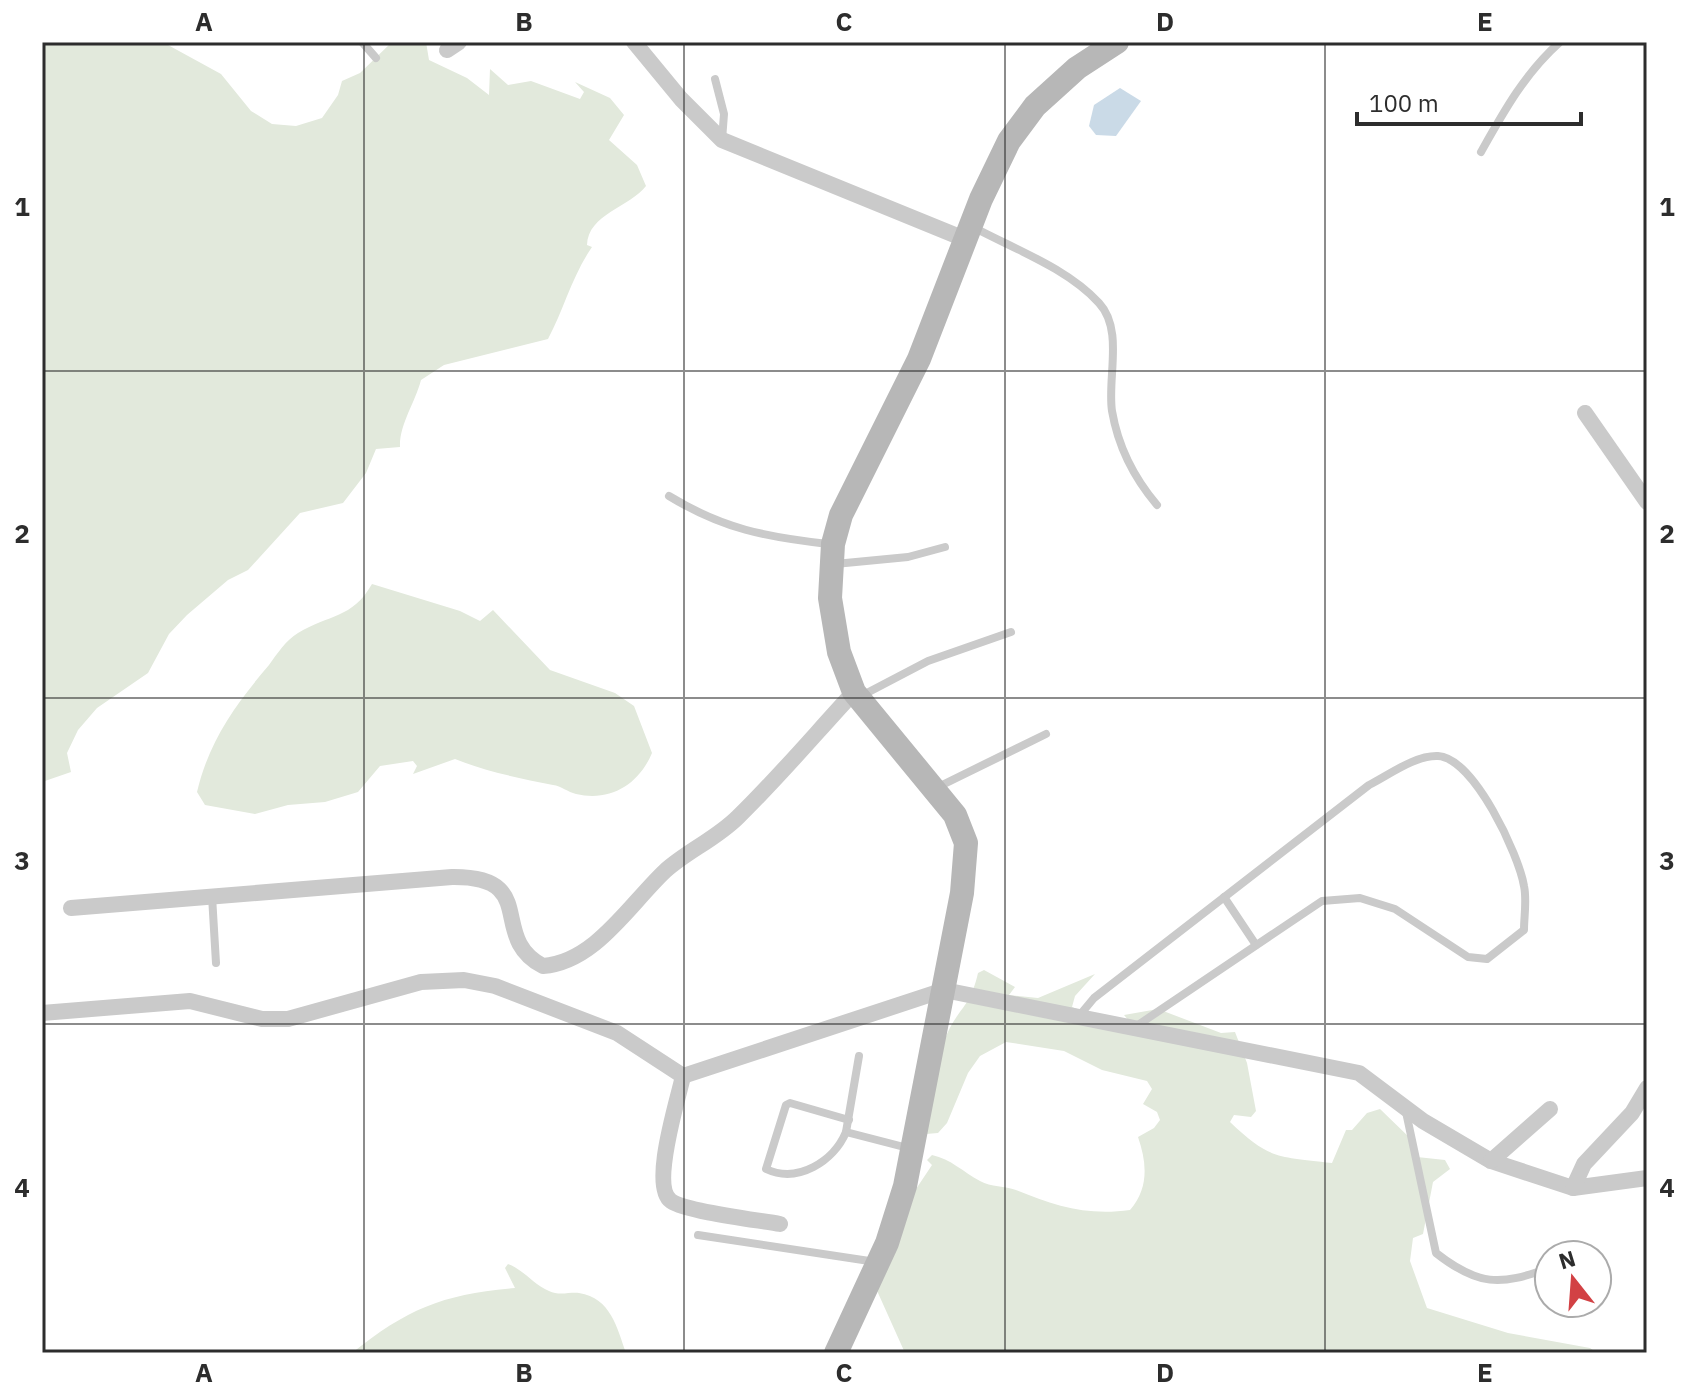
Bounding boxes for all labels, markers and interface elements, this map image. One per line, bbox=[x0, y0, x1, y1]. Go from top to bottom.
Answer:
text: A bbox=[195, 4, 213, 38]
text: B bbox=[515, 4, 533, 38]
text: C bbox=[836, 4, 853, 38]
text: D bbox=[1156, 4, 1174, 38]
text: E bbox=[1477, 4, 1493, 38]
scale bar bbox=[1357, 76, 1581, 126]
text: 100 m bbox=[1369, 87, 1439, 119]
text: 1 bbox=[14, 189, 30, 223]
text: 1 bbox=[1659, 189, 1675, 223]
text: 2 bbox=[14, 516, 30, 550]
text: 2 bbox=[1659, 516, 1675, 550]
text: 3 bbox=[14, 843, 30, 877]
text: 3 bbox=[1659, 843, 1675, 877]
text: 4 bbox=[14, 1170, 30, 1204]
text: 4 bbox=[1659, 1170, 1675, 1204]
north arrow bbox=[1533, 1239, 1613, 1319]
text: N bbox=[1555, 1243, 1579, 1276]
text: A bbox=[195, 1355, 213, 1389]
text: B bbox=[515, 1355, 533, 1389]
text: C bbox=[836, 1355, 853, 1389]
text: D bbox=[1156, 1355, 1174, 1389]
text: E bbox=[1477, 1355, 1493, 1389]

